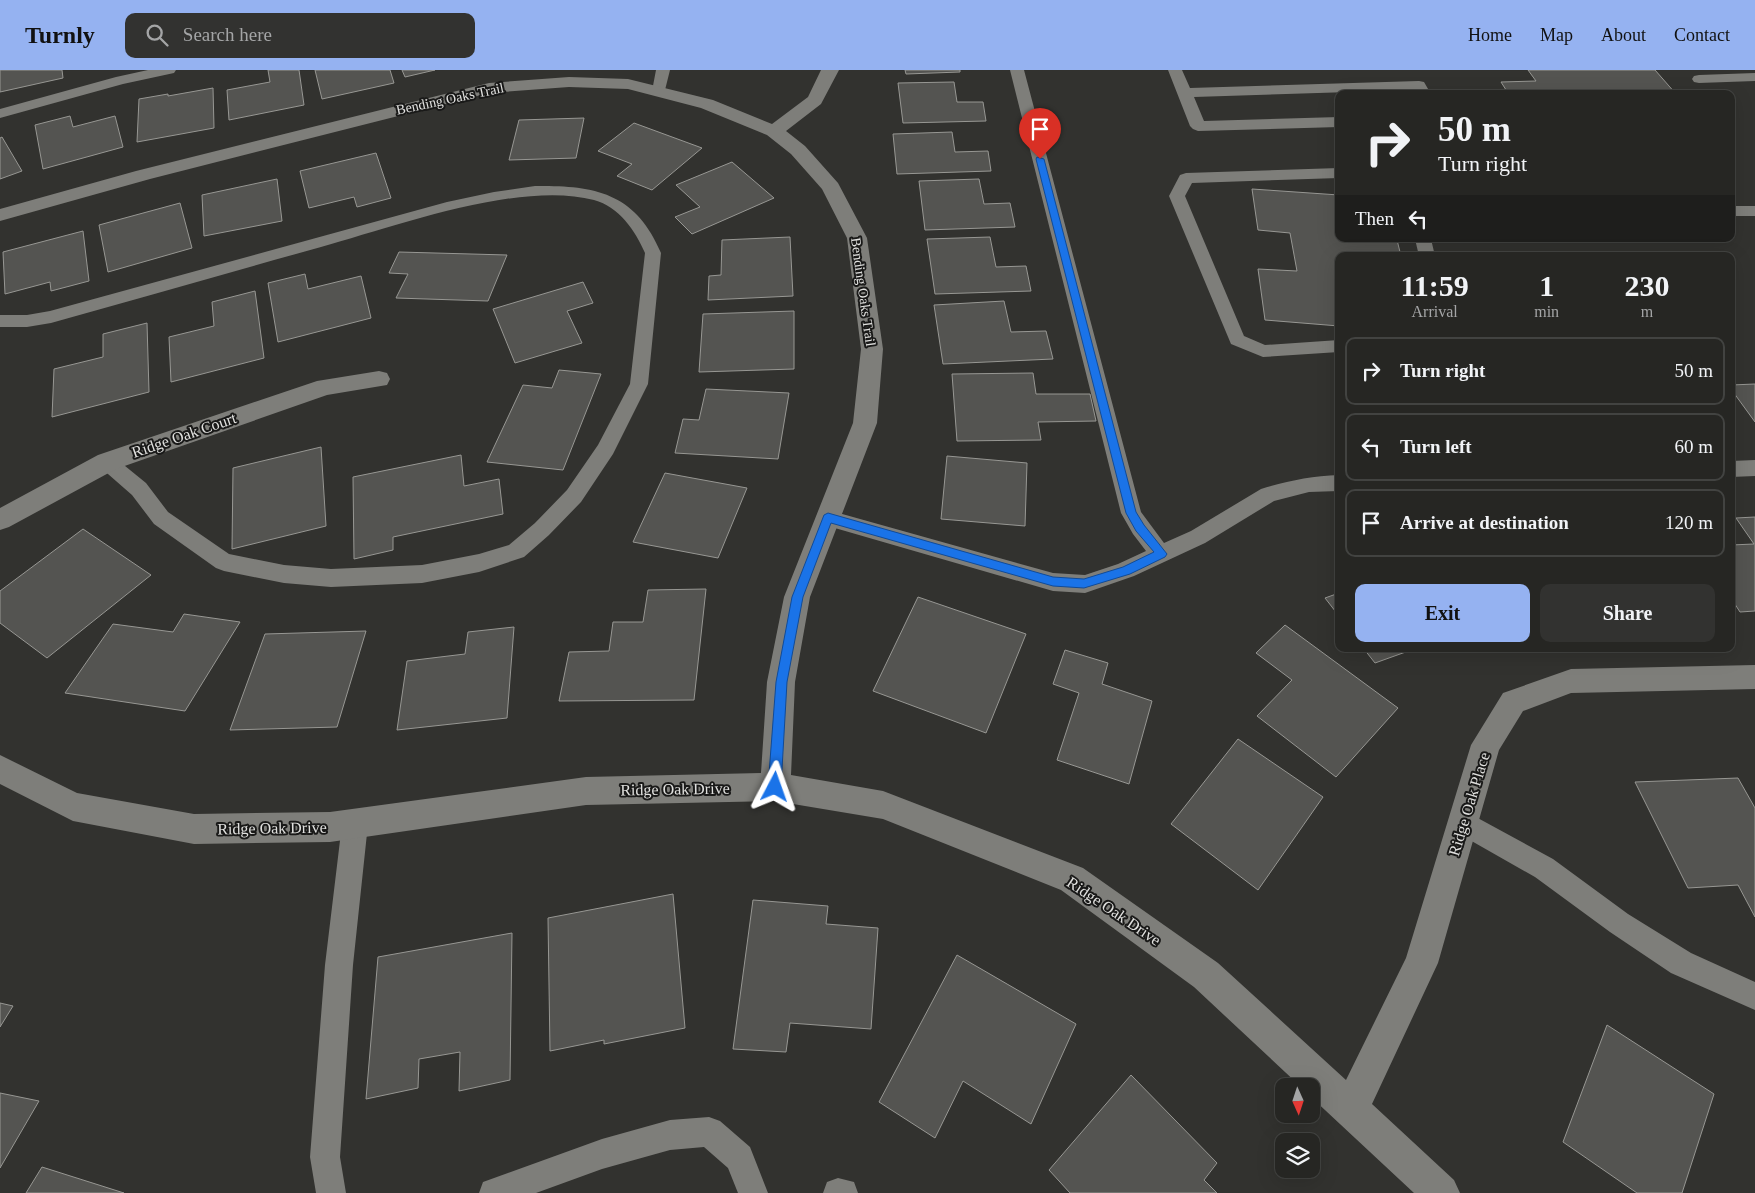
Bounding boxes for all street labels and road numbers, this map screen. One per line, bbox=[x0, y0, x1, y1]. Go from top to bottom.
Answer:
street label: Bending Oaks Trail bbox=[395, 80, 505, 118]
street label: Bending Oaks Trail bbox=[848, 237, 878, 347]
street label: Ridge Oak Court bbox=[130, 409, 239, 462]
street label: Ridge Oak Place bbox=[1445, 750, 1494, 858]
street label: Ridge Oak Drive bbox=[620, 780, 730, 799]
street label: Ridge Oak Drive bbox=[217, 819, 327, 838]
street label: Ridge Oak Drive bbox=[1063, 873, 1164, 949]

